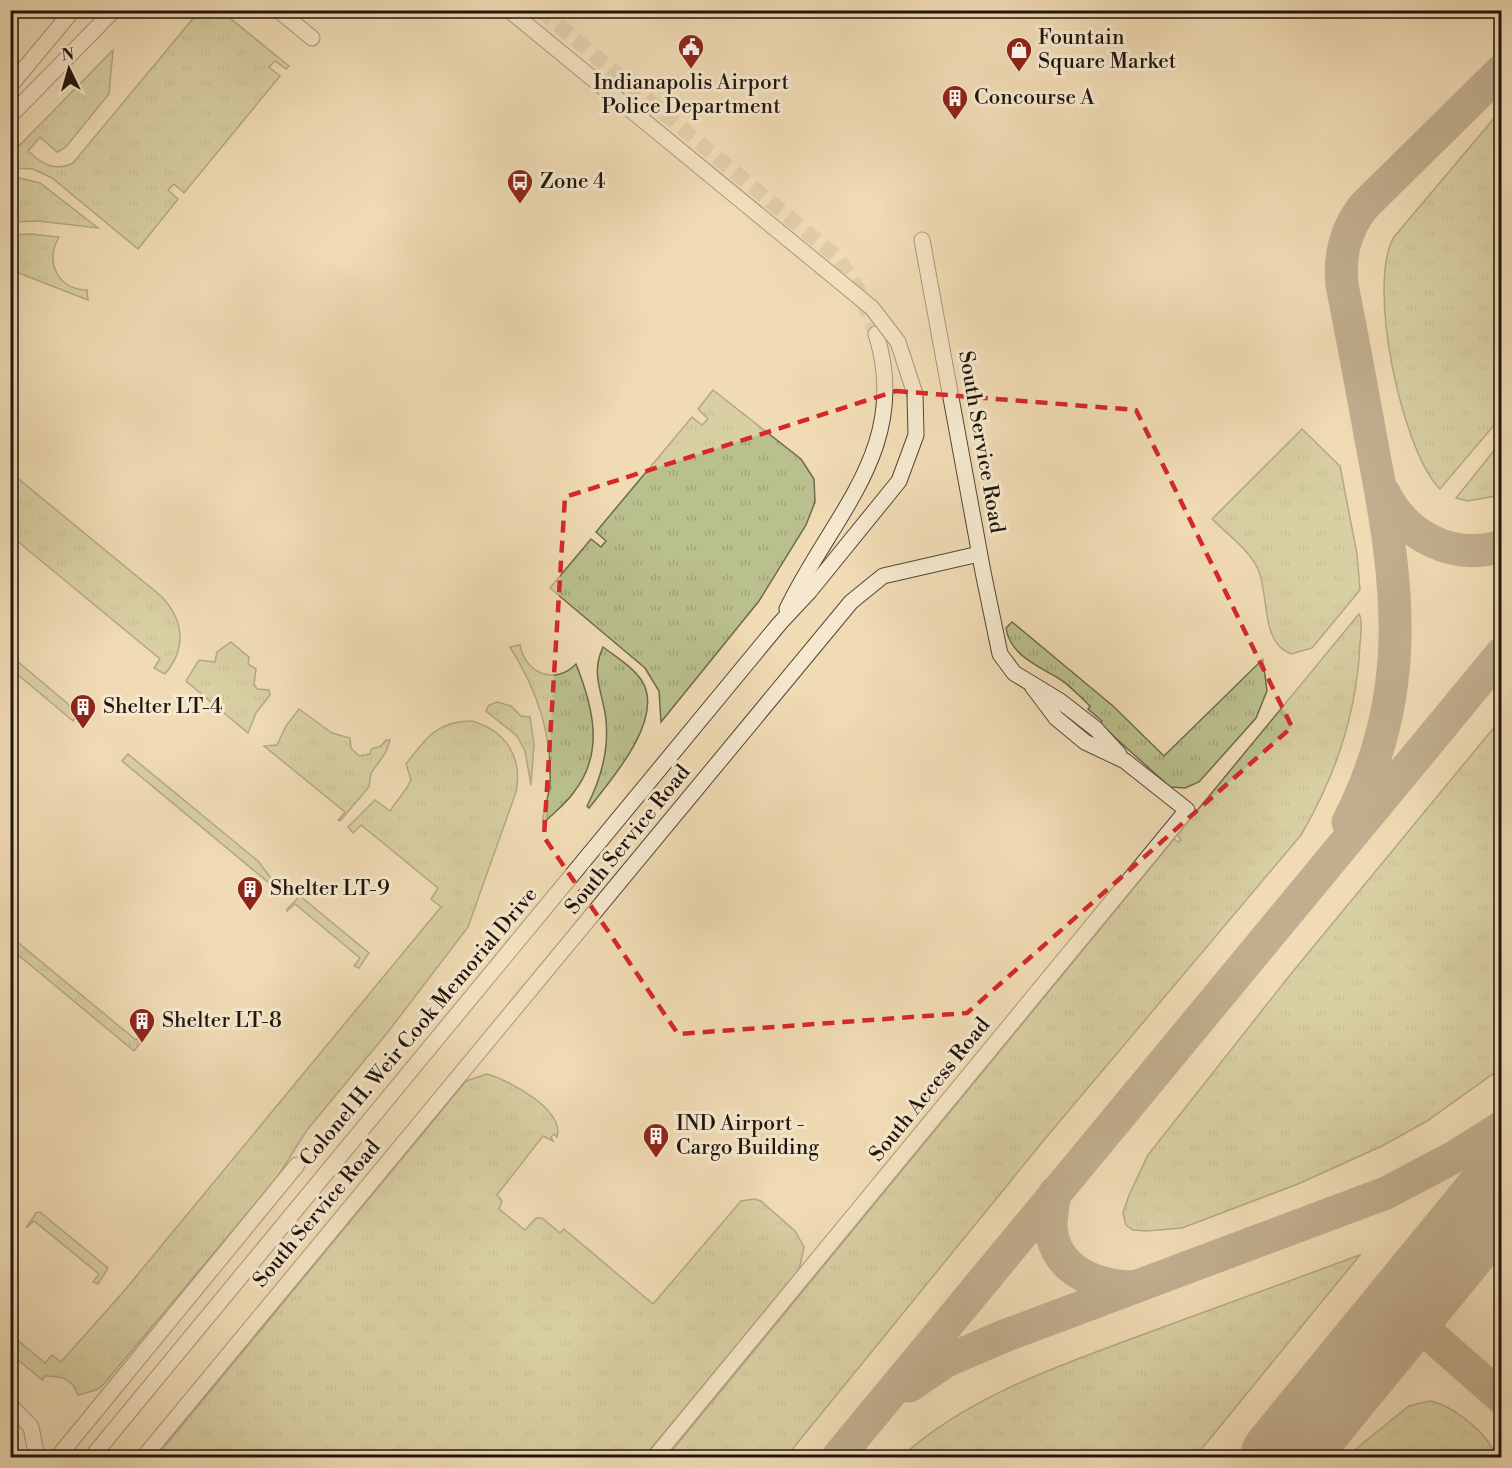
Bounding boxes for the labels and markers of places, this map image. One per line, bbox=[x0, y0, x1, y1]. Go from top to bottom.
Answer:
place label: Fountain Square Market bbox=[1038, 25, 1177, 75]
public building icon: Indianapolis Airport Police Department bbox=[676, 32, 706, 70]
shop icon: Fountain Square Market bbox=[1004, 35, 1034, 73]
place label: Indianapolis Airport Police Department bbox=[593, 70, 789, 120]
building icon: Concourse A bbox=[940, 83, 970, 121]
place label: Concourse A bbox=[974, 85, 1095, 111]
bus stop icon: Zone 4 bbox=[505, 167, 535, 205]
place label: Zone 4 bbox=[540, 169, 605, 195]
building icon: Shelter LT-4 bbox=[68, 692, 98, 730]
place label: Shelter LT-4 bbox=[103, 694, 222, 720]
building icon: Shelter LT-9 bbox=[235, 874, 265, 912]
place label: Shelter LT-9 bbox=[270, 876, 390, 902]
building icon: Shelter LT-8 bbox=[127, 1006, 157, 1044]
place label: Shelter LT-8 bbox=[162, 1008, 282, 1034]
place label: IND Airport - Cargo Building bbox=[676, 1111, 819, 1161]
building icon: IND Airport - Cargo Building bbox=[641, 1121, 671, 1159]

